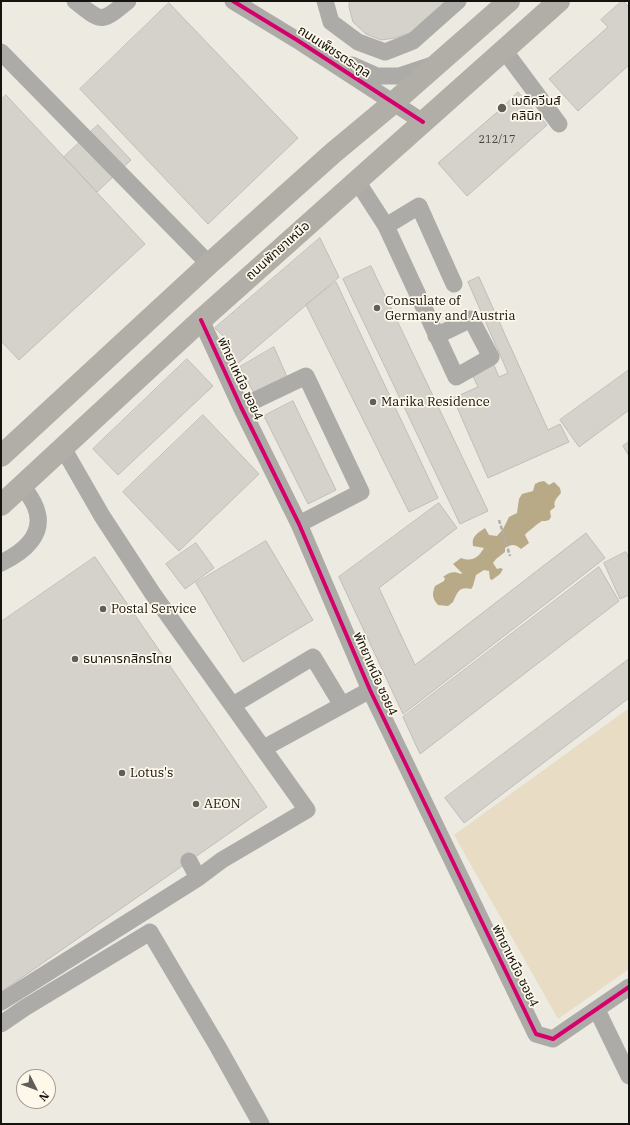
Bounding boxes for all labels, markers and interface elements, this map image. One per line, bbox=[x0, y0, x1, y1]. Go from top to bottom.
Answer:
street label: ถนนเพ็ชรตระกูล bbox=[294, 23, 374, 81]
place label: เมดิควีนส์ คลินิก bbox=[511, 93, 561, 124]
marker: เมดิควีนส์ คลินิก bbox=[496, 102, 508, 114]
house number: 212/17 bbox=[478, 133, 516, 147]
street label: ถนนพัทยาเหนือ bbox=[243, 218, 313, 284]
place label: Consulate of Germany and Austria bbox=[385, 293, 516, 324]
marker: Consulate of Germany and Austria bbox=[372, 303, 382, 313]
street label: พัทยาเหนือ ซอย4 bbox=[214, 335, 266, 423]
place label: Marika Residence bbox=[381, 394, 490, 410]
marker: Marika Residence bbox=[368, 397, 378, 407]
place label: Postal Service bbox=[111, 601, 196, 617]
marker: Postal Service bbox=[98, 604, 108, 614]
street label: พัทยาเหนือ ซอย4 bbox=[350, 630, 400, 718]
place label: ธนาคารกสิกรไทย bbox=[83, 651, 172, 667]
marker: ธนาคารกสิกรไทย bbox=[70, 654, 80, 664]
place label: Lotus's bbox=[130, 765, 173, 781]
marker: Lotus's bbox=[117, 768, 127, 778]
place label: AEON bbox=[204, 796, 241, 812]
marker: AEON bbox=[191, 799, 201, 809]
street label: พัทยาเหนือ ซอย4 bbox=[488, 922, 542, 1010]
north arrow bbox=[16, 1069, 56, 1109]
text: N bbox=[36, 1088, 52, 1104]

